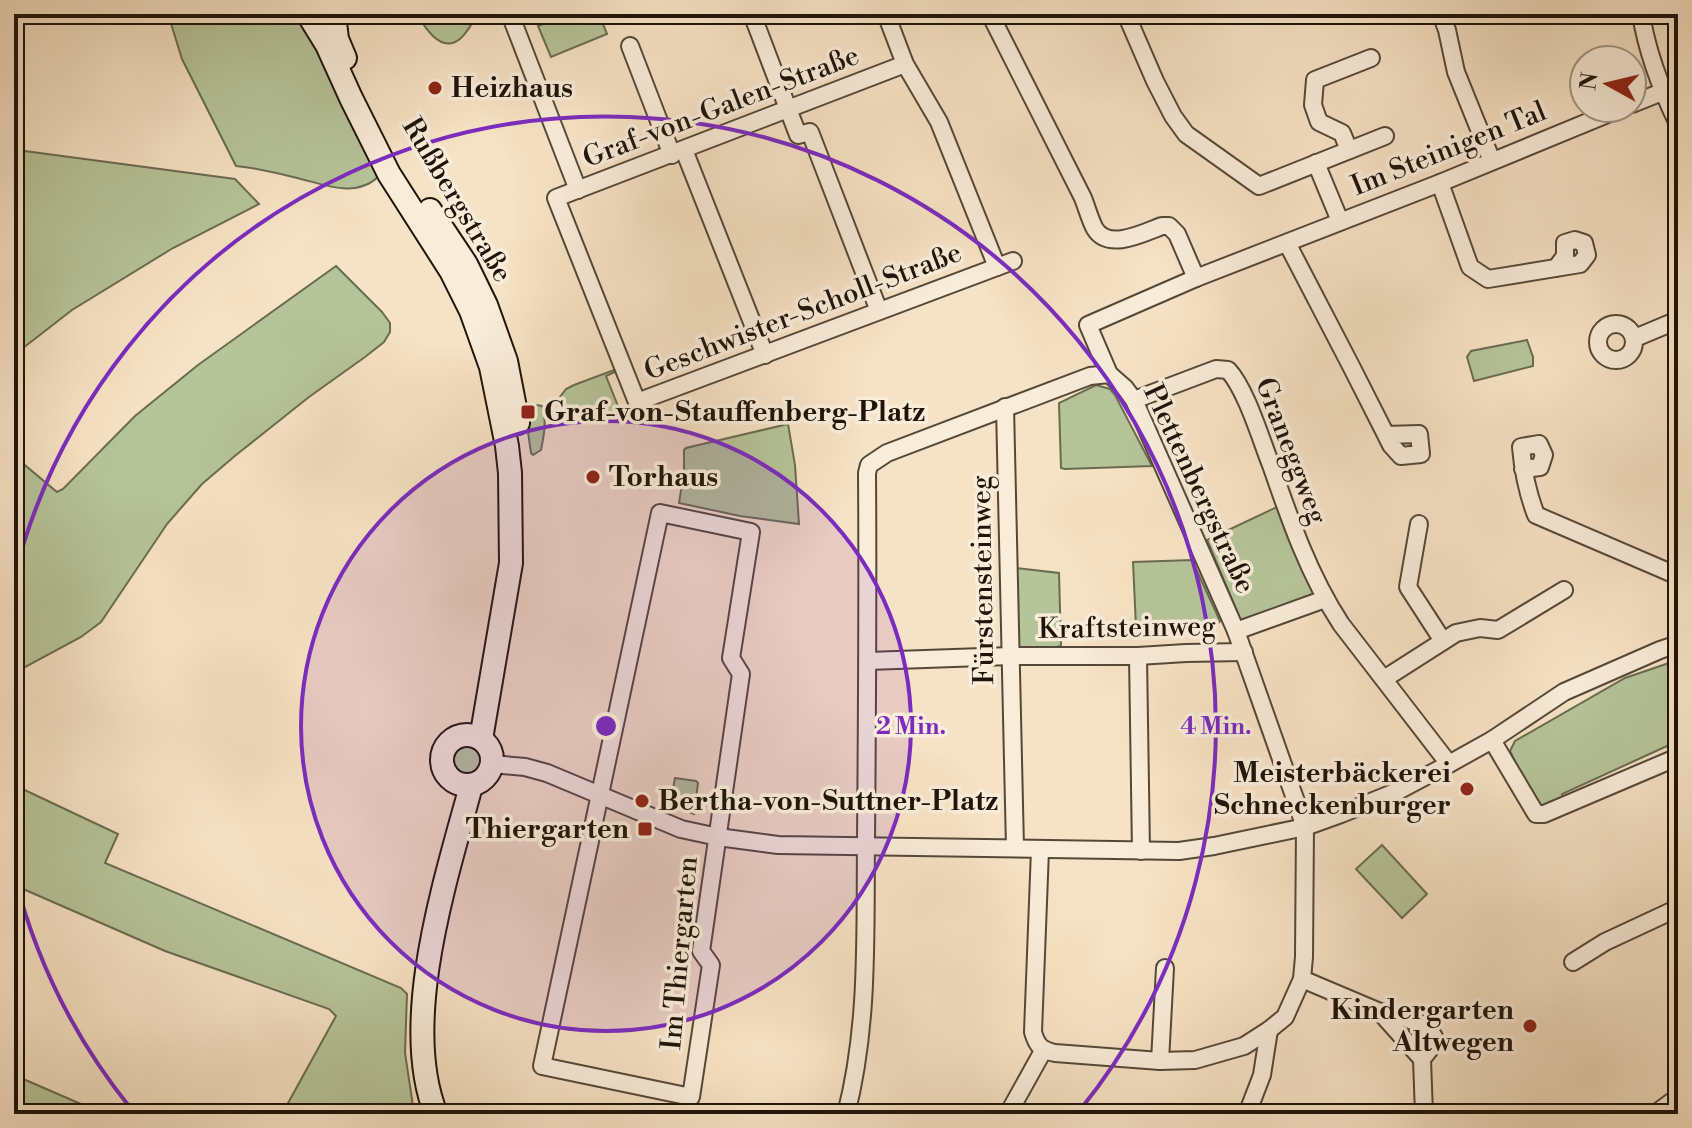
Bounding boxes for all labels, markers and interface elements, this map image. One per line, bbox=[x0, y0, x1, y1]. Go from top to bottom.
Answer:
street label: Graf-von-Galen-Straße bbox=[578, 38, 864, 176]
north arrow bbox=[1568, 44, 1648, 124]
text: N bbox=[1575, 70, 1604, 92]
place label: Heizhaus bbox=[451, 71, 573, 106]
marker: Heizhaus bbox=[426, 79, 444, 97]
street label: Im Steinigen Tal bbox=[1346, 94, 1552, 204]
street label: Rußbergstraße bbox=[394, 111, 520, 289]
street label: Geschwister-Scholl-Straße bbox=[639, 235, 967, 389]
street label: Graneggweg bbox=[1247, 373, 1335, 530]
street label: Plettenbergstraße bbox=[1135, 379, 1263, 599]
place label: Graf-von-Stauffenberg-Platz bbox=[544, 395, 925, 430]
marker: Graf-von-Stauffenberg-Platz bbox=[519, 403, 537, 421]
place label: Torhaus bbox=[609, 460, 718, 495]
marker: Torhaus bbox=[584, 468, 602, 486]
street label: Fürstensteinweg bbox=[964, 475, 1002, 685]
street label: Kraftsteinweg bbox=[1038, 609, 1217, 647]
centre of rings bbox=[592, 712, 620, 740]
text: 2 Min. bbox=[876, 712, 946, 742]
text: 4 Min. bbox=[1180, 712, 1252, 742]
place label: Meisterbäckerei Schneckenburger bbox=[1214, 756, 1451, 823]
marker: Meisterbäckerei Schneckenburger bbox=[1458, 780, 1476, 798]
place label: Bertha-von-Suttner-Platz bbox=[658, 784, 998, 819]
marker: Bertha-von-Suttner-Platz bbox=[633, 792, 651, 810]
place label: Thiergarten bbox=[466, 812, 629, 847]
marker: Thiergarten bbox=[636, 820, 654, 838]
street label: Im Thiergarten bbox=[654, 854, 706, 1051]
place label: Kindergarten Altwegen bbox=[1330, 993, 1514, 1060]
marker: Kindergarten Altwegen bbox=[1521, 1017, 1539, 1035]

